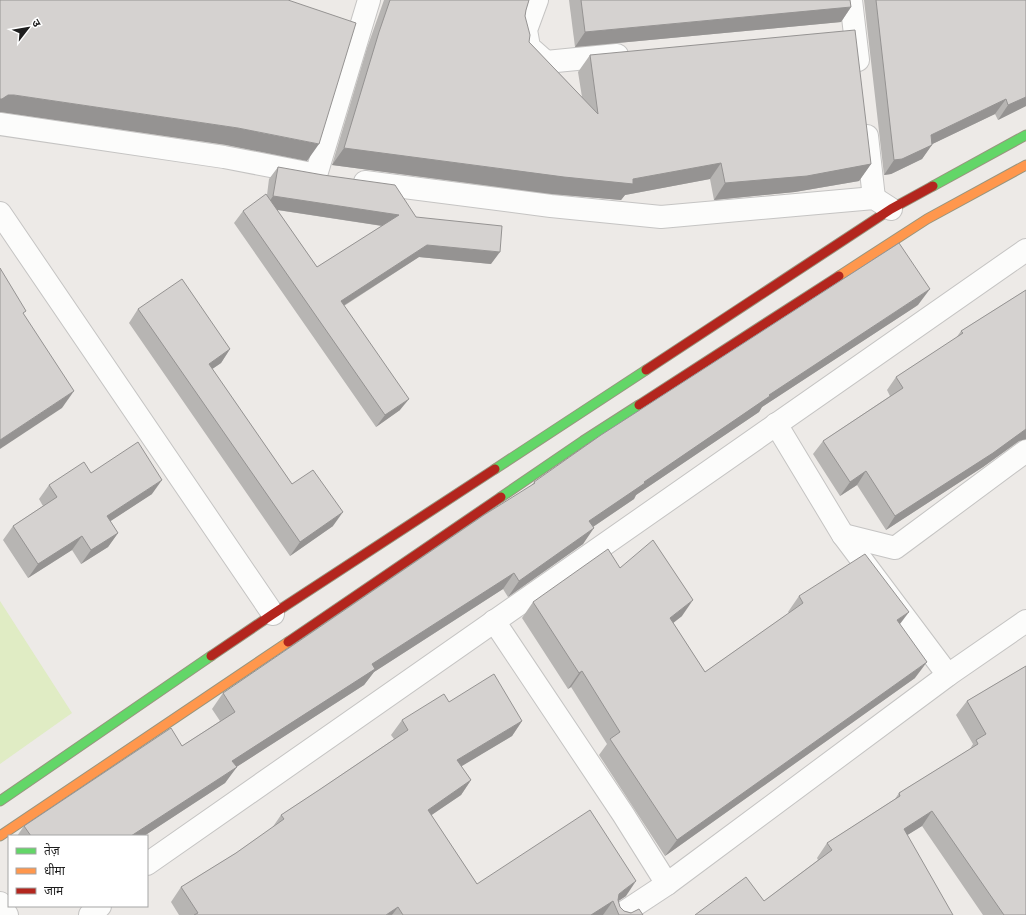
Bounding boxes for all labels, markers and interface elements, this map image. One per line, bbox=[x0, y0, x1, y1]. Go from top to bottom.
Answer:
north arrow bbox=[8, 8, 48, 48]
text: उ bbox=[28, 16, 45, 30]
legend bbox=[8, 835, 148, 907]
text: तेज़ bbox=[44, 843, 61, 859]
text: धीमा bbox=[44, 863, 66, 879]
text: जाम bbox=[44, 883, 64, 899]

